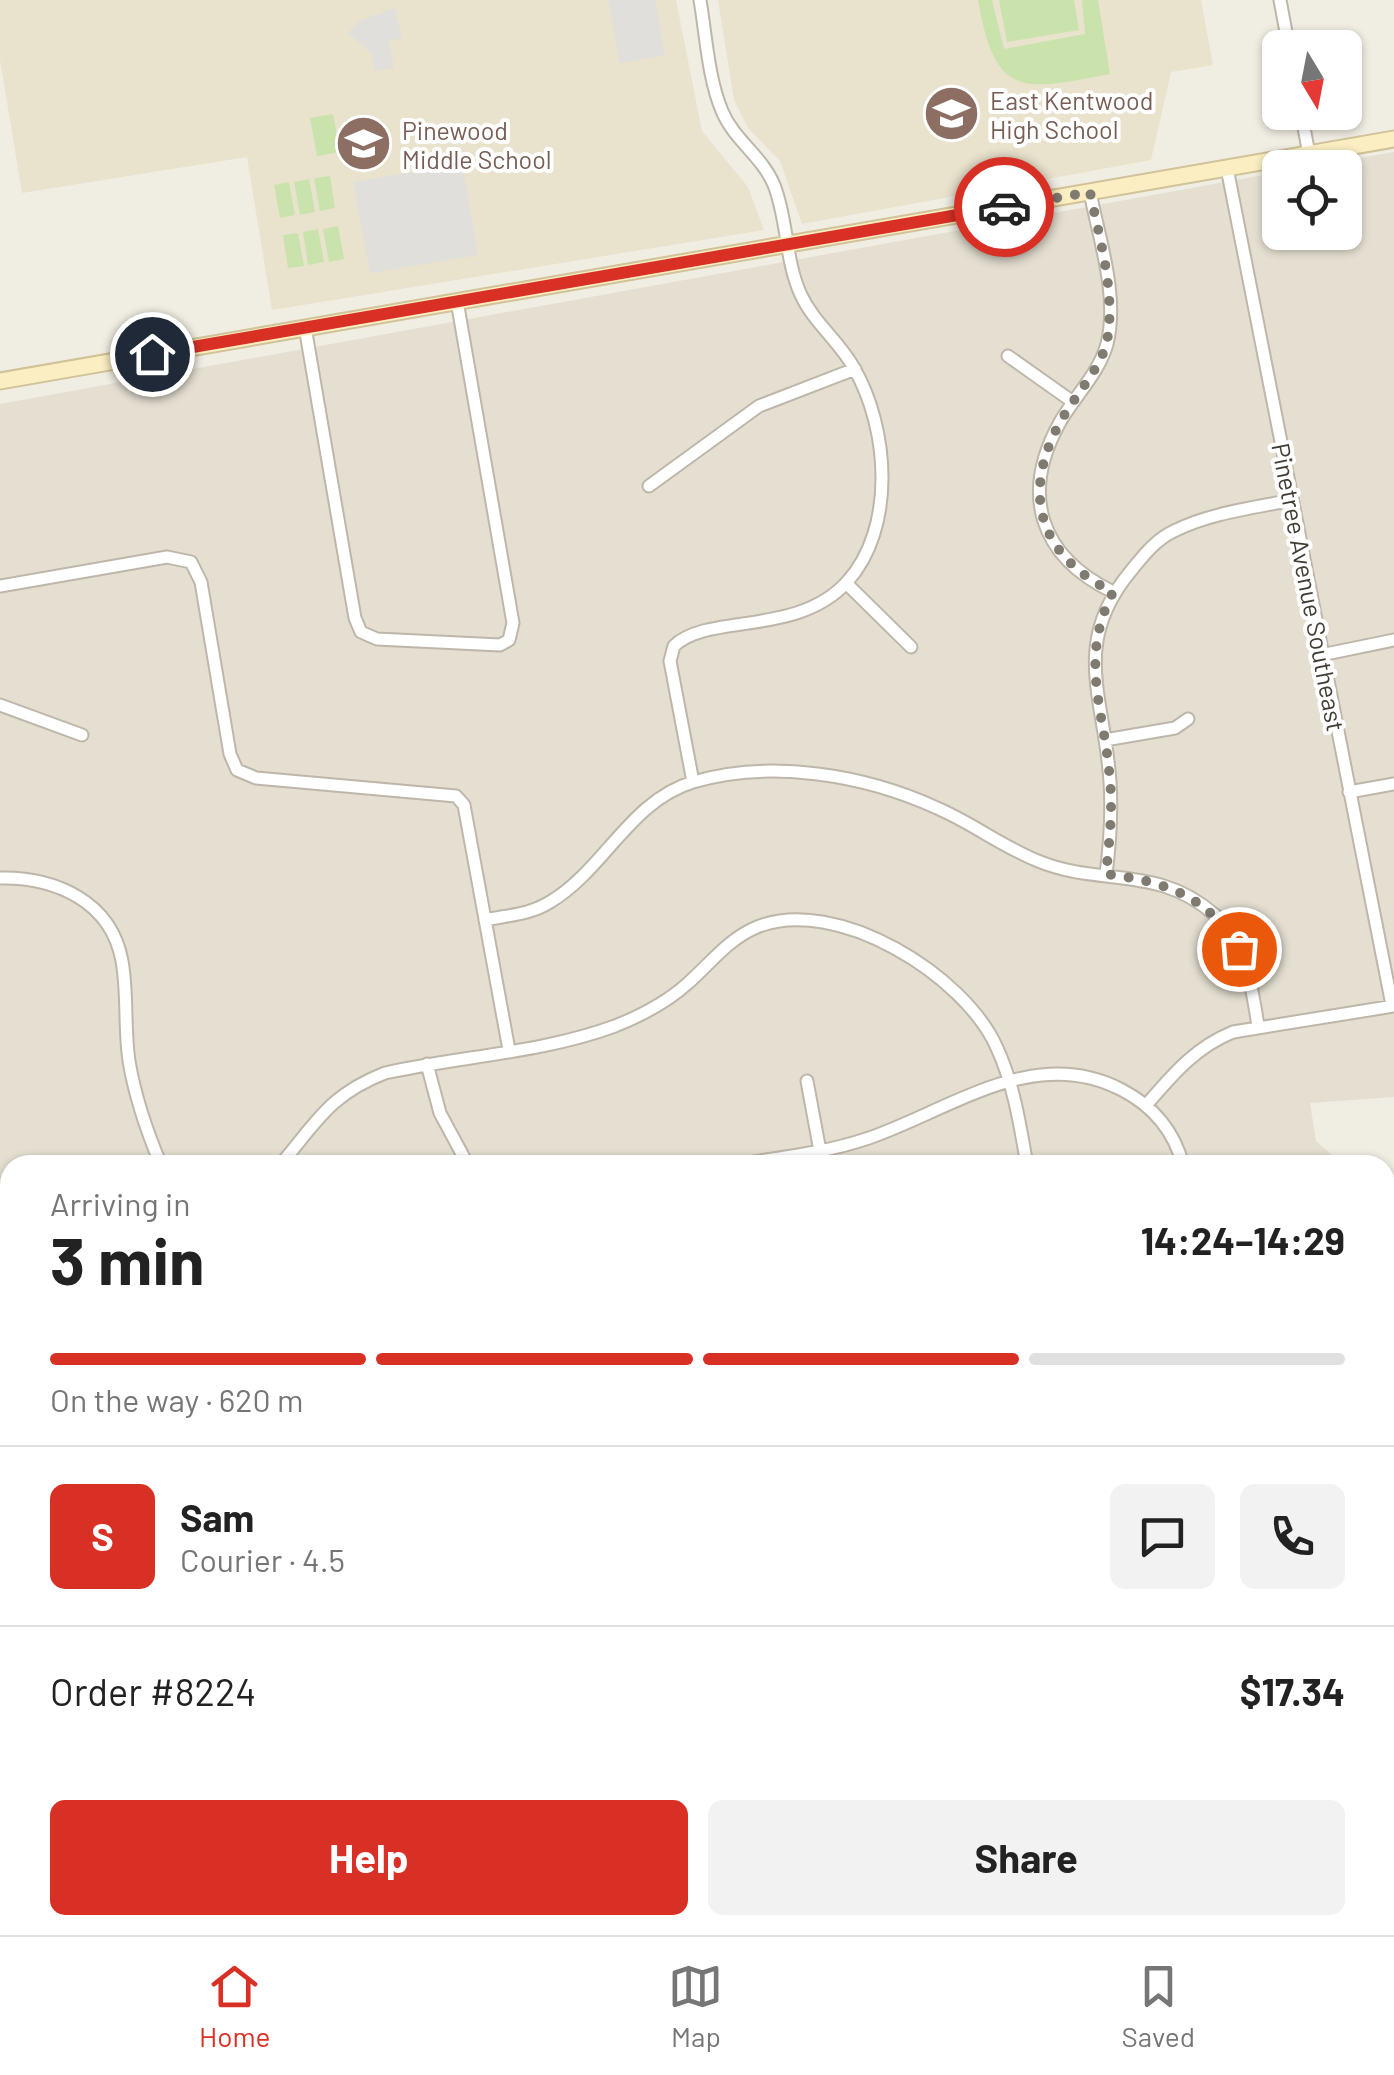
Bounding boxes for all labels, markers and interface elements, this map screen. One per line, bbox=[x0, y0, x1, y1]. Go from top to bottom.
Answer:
north arrow bbox=[1262, 30, 1362, 130]
map controls bbox=[1262, 30, 1362, 250]
school or university icon: East Kentwood High School bbox=[921, 84, 981, 144]
place label: East Kentwood High School bbox=[990, 85, 1153, 144]
school or university icon: Pinewood Middle School bbox=[333, 114, 393, 174]
place label: Pinewood Middle School bbox=[402, 115, 552, 174]
button: locate bbox=[1262, 150, 1362, 250]
courier bbox=[954, 157, 1054, 257]
icon: car bbox=[977, 180, 1032, 235]
pin bbox=[110, 312, 195, 397]
icon: home bbox=[125, 327, 180, 382]
street label: Pinetree Avenue Southeast bbox=[1266, 440, 1352, 734]
pin bbox=[1197, 907, 1282, 992]
icon: bag bbox=[1212, 922, 1267, 977]
text: Arriving in bbox=[50, 1184, 190, 1222]
text: 14:24–14:29 bbox=[1141, 1217, 1345, 1263]
text: 3 min bbox=[50, 1220, 205, 1298]
text: On the way · 620 m bbox=[50, 1380, 303, 1418]
button: chat bbox=[1110, 1484, 1215, 1589]
button: phone bbox=[1240, 1484, 1345, 1589]
text: Sam bbox=[180, 1494, 254, 1540]
text: S bbox=[91, 1513, 114, 1559]
text: Courier · 4.5 bbox=[180, 1540, 345, 1578]
text: Order #8224 bbox=[50, 1668, 256, 1714]
text: $17.34 bbox=[1240, 1668, 1345, 1714]
button: Help bbox=[50, 1800, 688, 1915]
button: Share bbox=[708, 1800, 1345, 1915]
tab: Home bbox=[199, 1959, 270, 2053]
tab: Map bbox=[668, 1959, 723, 2053]
tab: Saved bbox=[1122, 1959, 1195, 2053]

